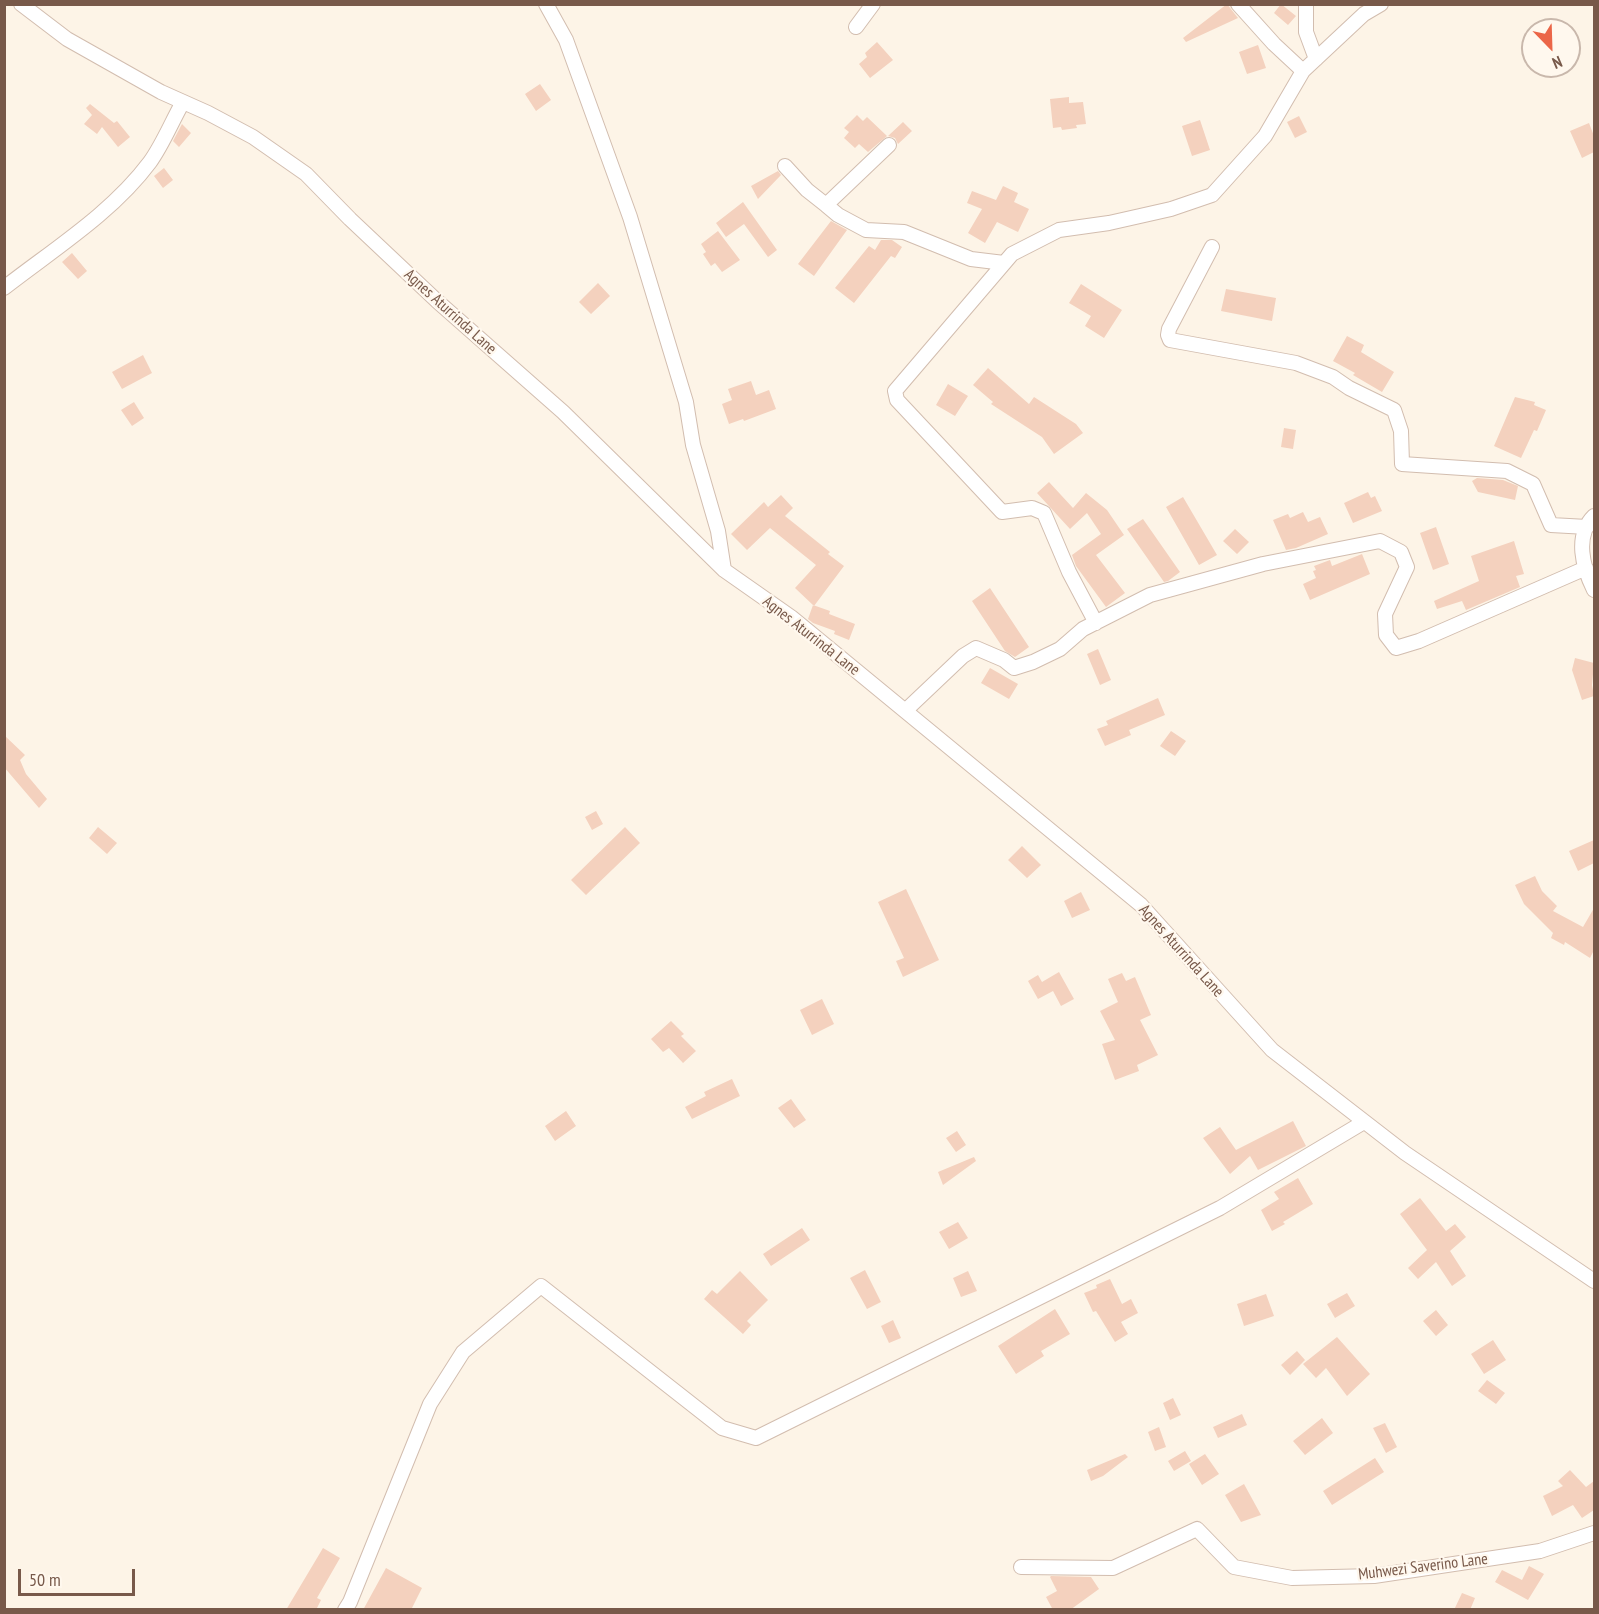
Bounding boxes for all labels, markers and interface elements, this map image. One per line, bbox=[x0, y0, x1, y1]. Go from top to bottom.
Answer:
north arrow bbox=[1521, 18, 1581, 78]
text: N bbox=[1549, 52, 1565, 74]
street label: Agnes Aturrinda Lane bbox=[400, 265, 500, 359]
street label: Agnes Aturrinda Lane bbox=[759, 592, 863, 680]
street label: Agnes Aturrinda Lane bbox=[1134, 901, 1228, 1001]
street label: Muhwezi Saverino Lane bbox=[1357, 1550, 1489, 1584]
scale bar bbox=[21, 1557, 138, 1595]
text: 50 m bbox=[29, 1568, 61, 1591]

